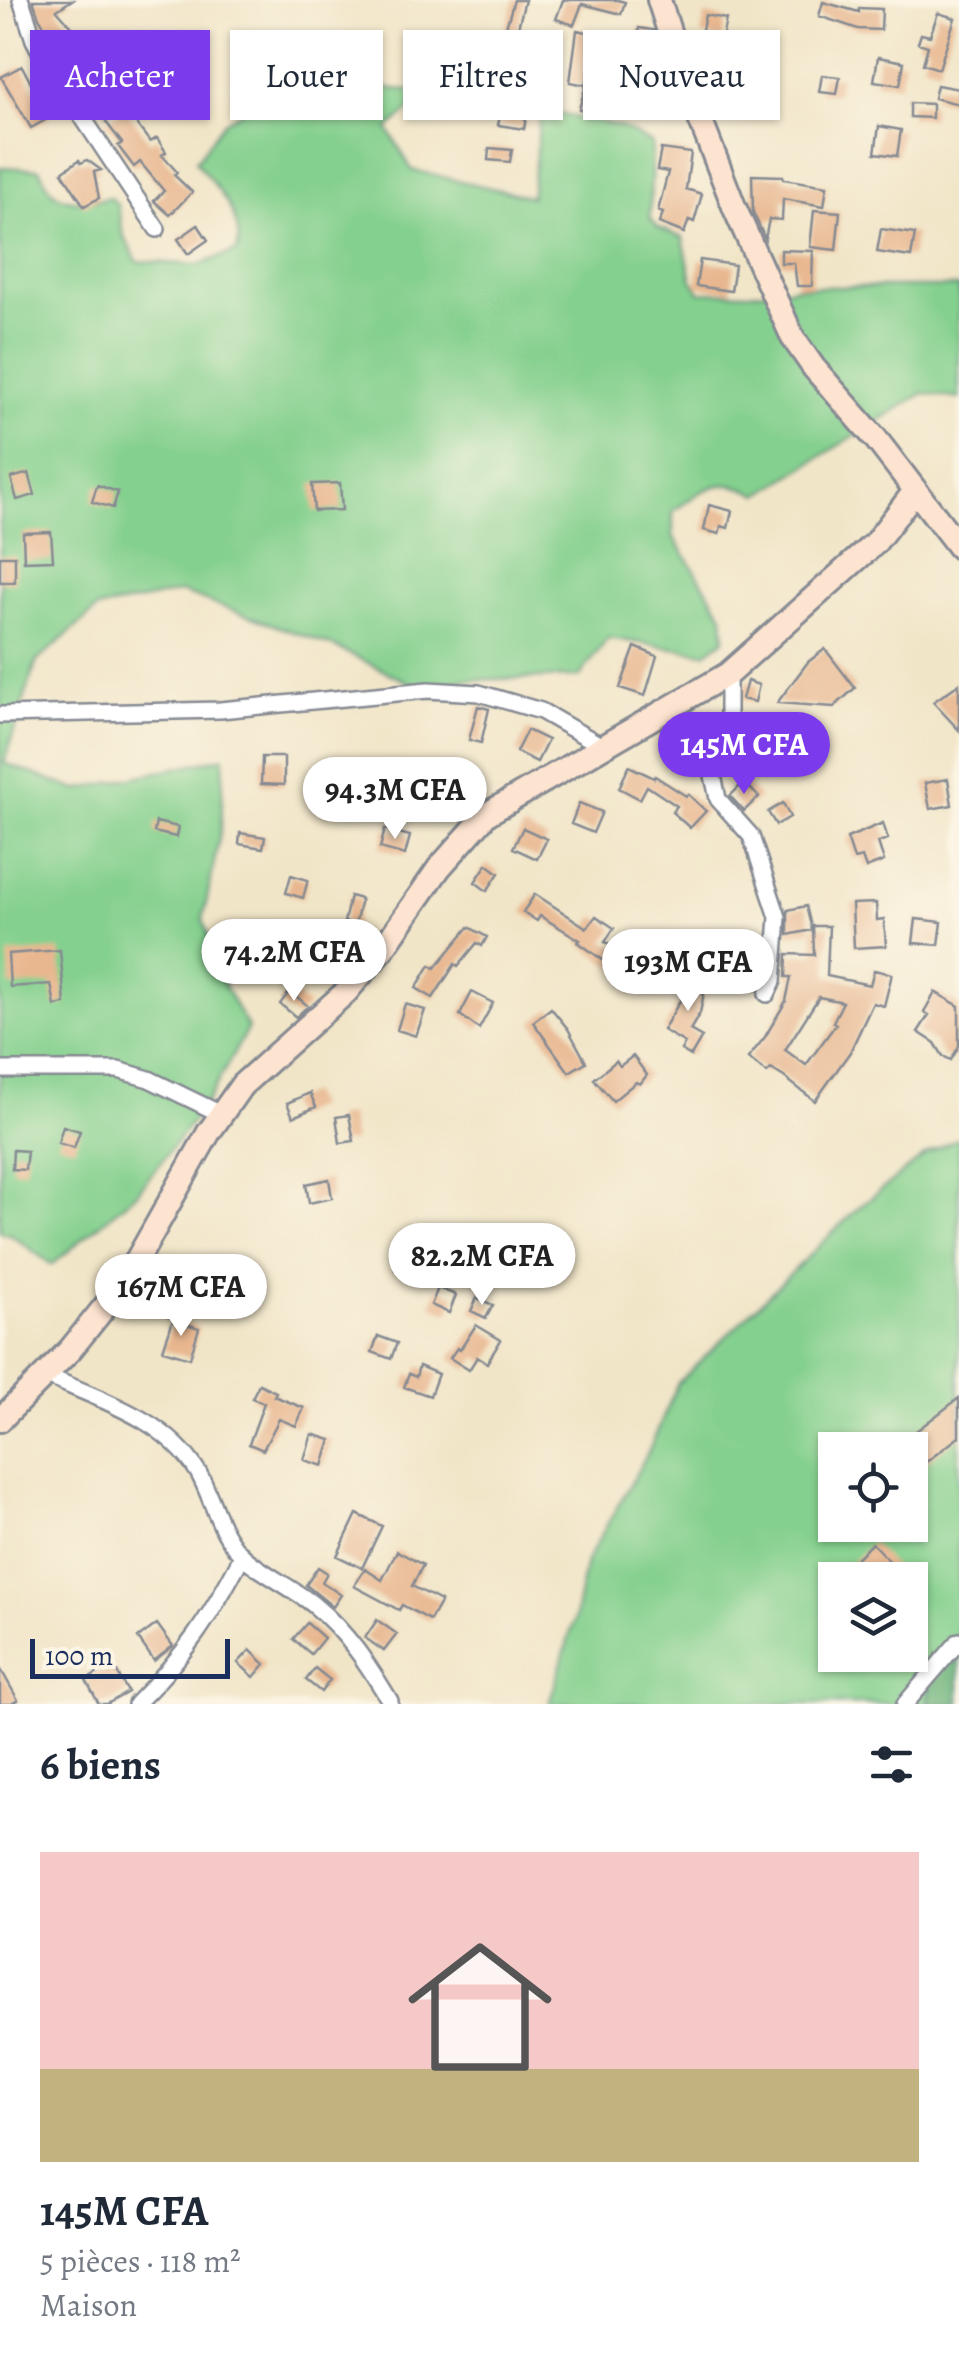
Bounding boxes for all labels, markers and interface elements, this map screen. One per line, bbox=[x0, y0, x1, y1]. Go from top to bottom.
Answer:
chip: Acheter bbox=[30, 30, 210, 120]
chip: Louer bbox=[230, 30, 383, 120]
chip: Filtres bbox=[403, 30, 563, 120]
chip: Nouveau bbox=[583, 30, 780, 120]
pin: 145M CFA bbox=[641, 712, 847, 797]
text: 145M CFA bbox=[680, 722, 808, 766]
pin: 94.3M CFA bbox=[281, 757, 509, 842]
text: 94.3M CFA bbox=[325, 767, 465, 811]
pin: 74.2M CFA bbox=[180, 919, 408, 1004]
text: 74.2M CFA bbox=[224, 929, 364, 973]
pin: 193M CFA bbox=[585, 929, 791, 1014]
text: 193M CFA bbox=[624, 939, 752, 983]
pin: 82.2M CFA bbox=[368, 1223, 596, 1308]
text: 82.2M CFA bbox=[410, 1233, 554, 1277]
pin: 167M CFA bbox=[78, 1254, 284, 1339]
text: 167M CFA bbox=[117, 1264, 245, 1308]
map controls bbox=[818, 1432, 928, 1672]
button: locate bbox=[818, 1432, 928, 1542]
button: layers bbox=[818, 1562, 928, 1672]
scale bar bbox=[30, 1634, 230, 1678]
text: 100 m bbox=[45, 1637, 113, 1675]
text: 6 biens bbox=[40, 1736, 161, 1793]
icon: filters bbox=[864, 1737, 919, 1792]
icon: home bbox=[390, 1917, 570, 2097]
text: 145M CFA bbox=[40, 2182, 208, 2239]
text: 5 pièces · 118 m² bbox=[40, 2239, 241, 2283]
text: Maison bbox=[40, 2283, 137, 2327]

